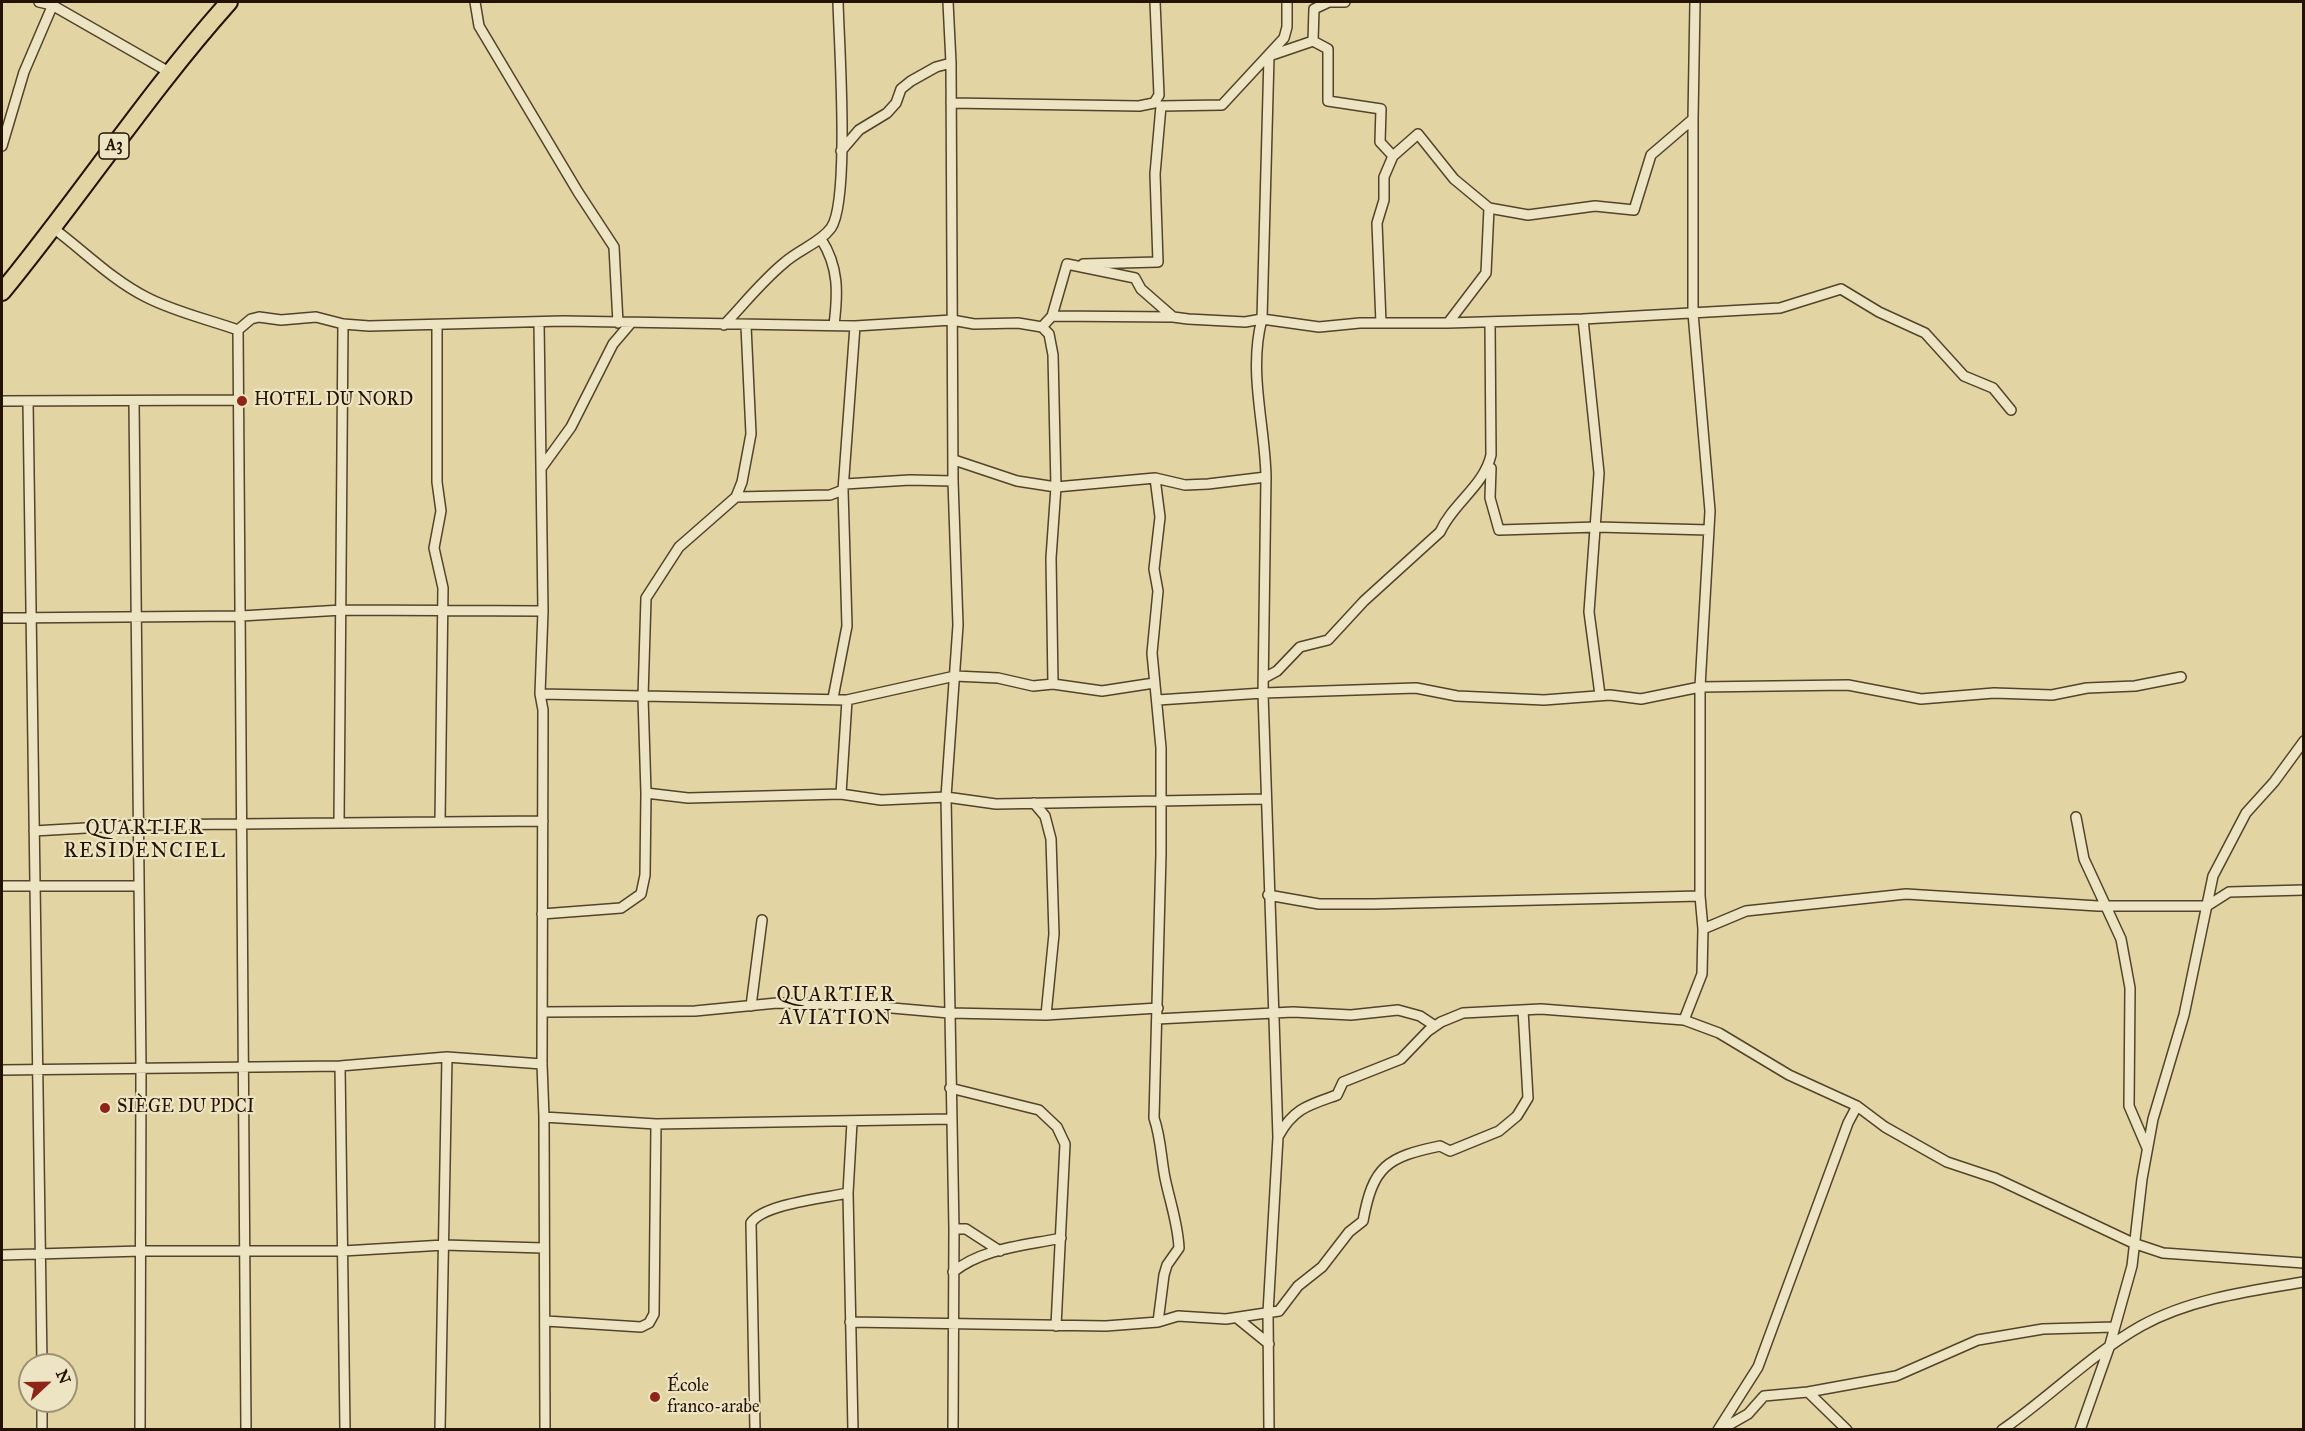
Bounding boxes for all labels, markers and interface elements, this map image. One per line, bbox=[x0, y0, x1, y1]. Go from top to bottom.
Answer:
road number: A3 bbox=[99, 133, 129, 159]
place label: HOTEL DU NORD bbox=[254, 390, 413, 412]
marker: HOTEL DU NORD bbox=[235, 394, 249, 408]
district label: QUARTIER RESIDENCIEL bbox=[64, 817, 226, 864]
district label: QUARTIER AVIATION bbox=[777, 984, 895, 1031]
place label: SIÈGE DU PDCI bbox=[117, 1097, 254, 1119]
marker: SIÈGE DU PDCI bbox=[98, 1101, 112, 1115]
north arrow bbox=[18, 1353, 78, 1413]
text: N bbox=[52, 1367, 75, 1387]
place label: École franco-arabe bbox=[667, 1376, 760, 1418]
marker: École franco-arabe bbox=[648, 1390, 662, 1404]

